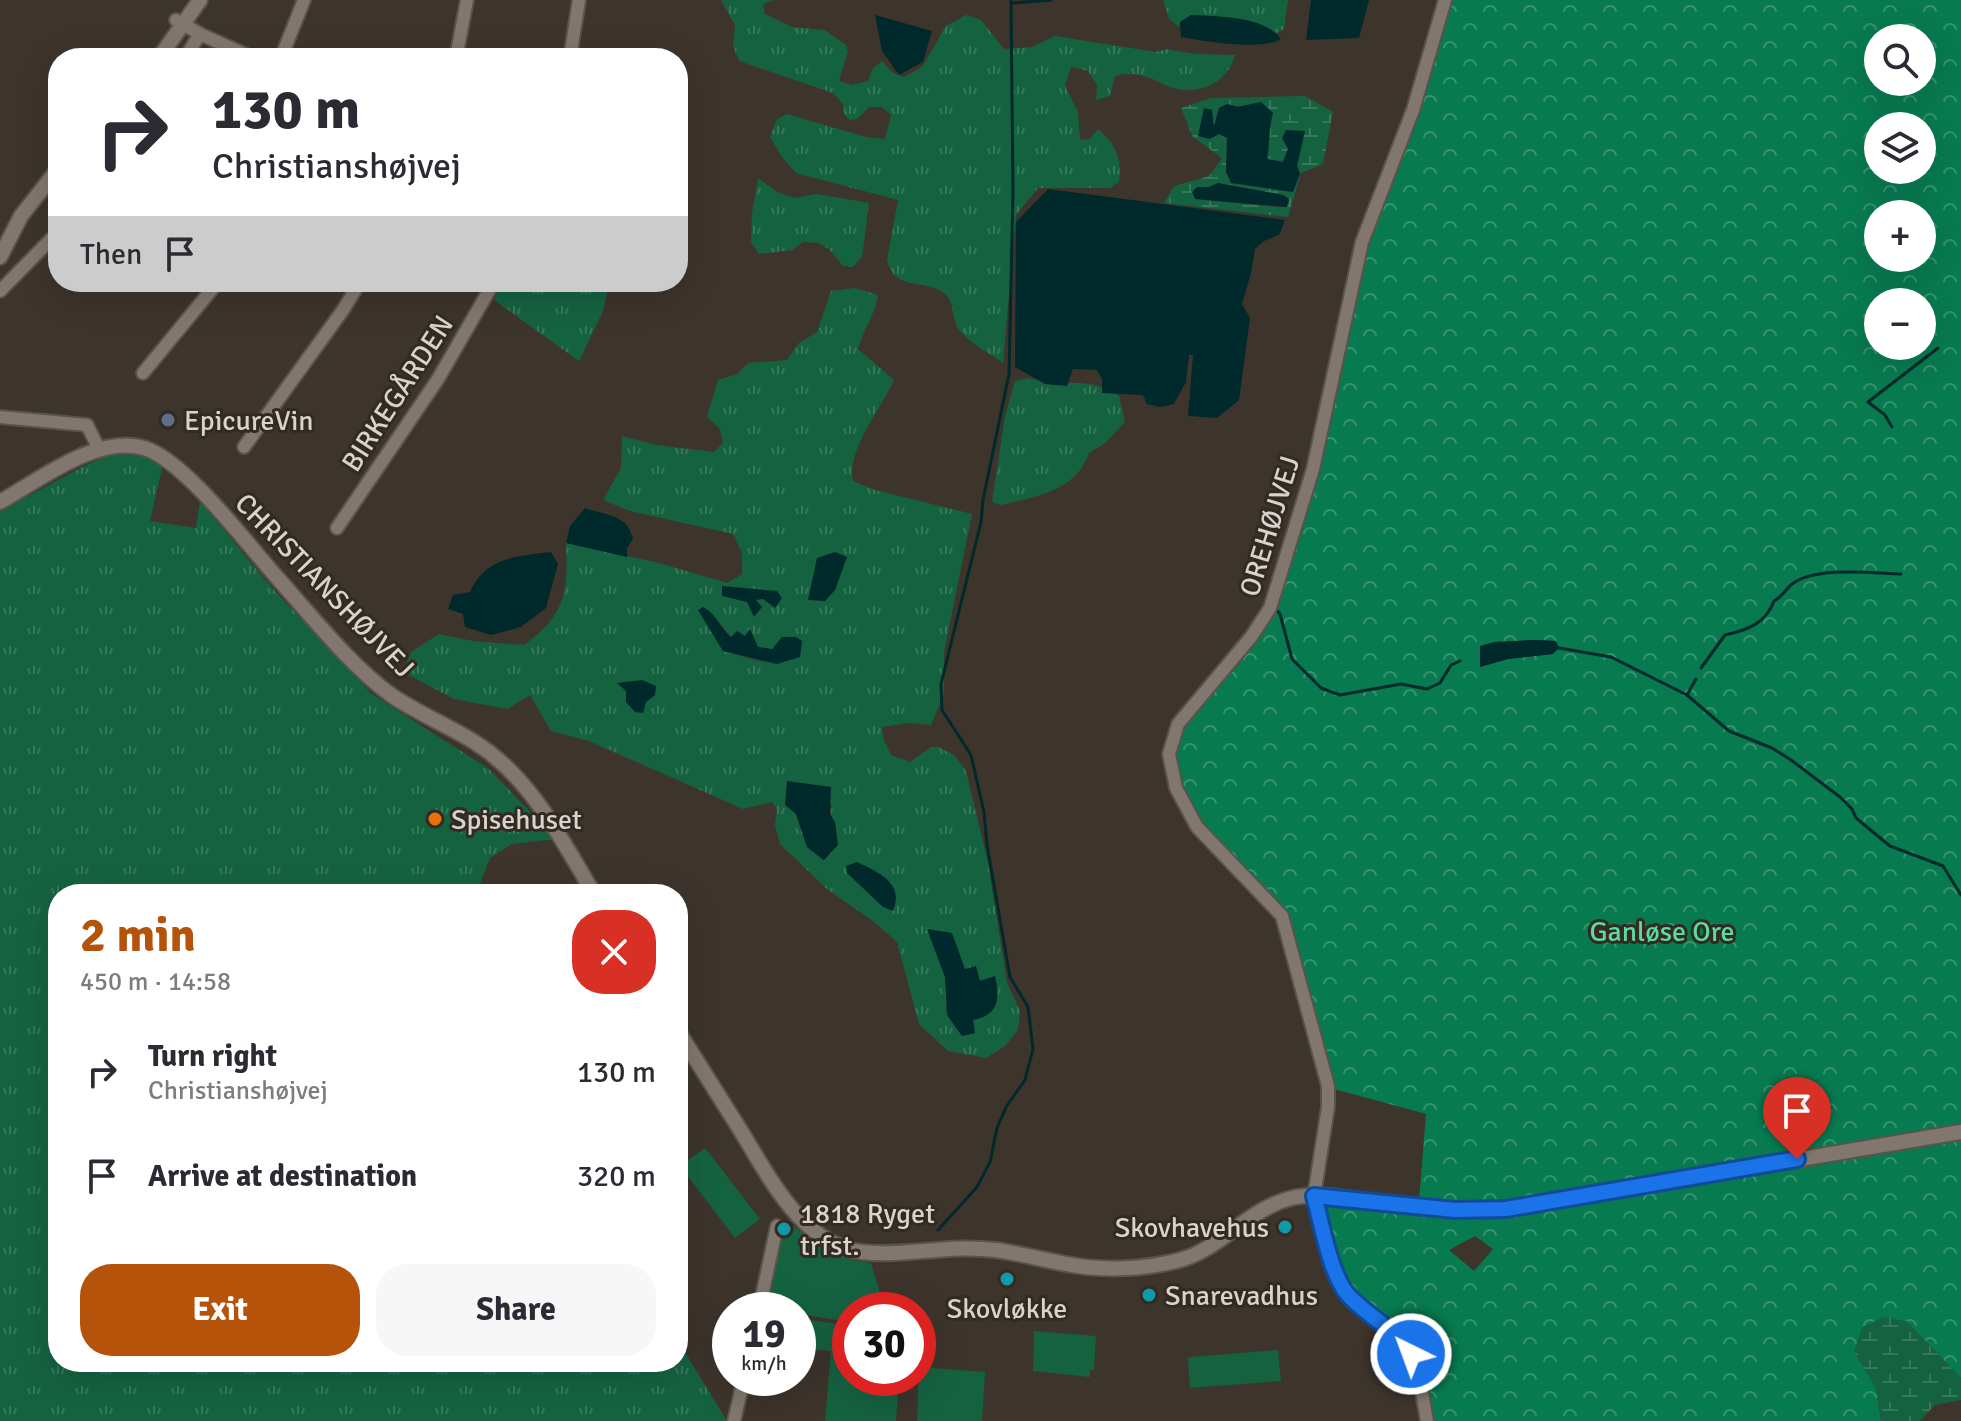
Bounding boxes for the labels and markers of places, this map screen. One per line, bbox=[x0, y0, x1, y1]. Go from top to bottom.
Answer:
place label: EpicureVin bbox=[184, 404, 314, 438]
marker: EpicureVin bbox=[159, 411, 177, 429]
place label: Spisehuset bbox=[451, 803, 582, 837]
marker: Spisehuset bbox=[426, 810, 444, 828]
pin bbox=[1763, 1077, 1831, 1159]
place label: 1818 Ryget trfst. bbox=[800, 1197, 935, 1263]
place label: Skovhavehus bbox=[1115, 1211, 1269, 1245]
marker: Skovhavehus bbox=[1276, 1218, 1294, 1236]
marker: 1818 Ryget trfst. bbox=[775, 1220, 793, 1238]
marker: Skovløkke bbox=[998, 1270, 1016, 1288]
place label: Snarevadhus bbox=[1165, 1279, 1318, 1313]
marker: Snarevadhus bbox=[1140, 1286, 1158, 1304]
place label: Skovløkke bbox=[947, 1292, 1067, 1326]

